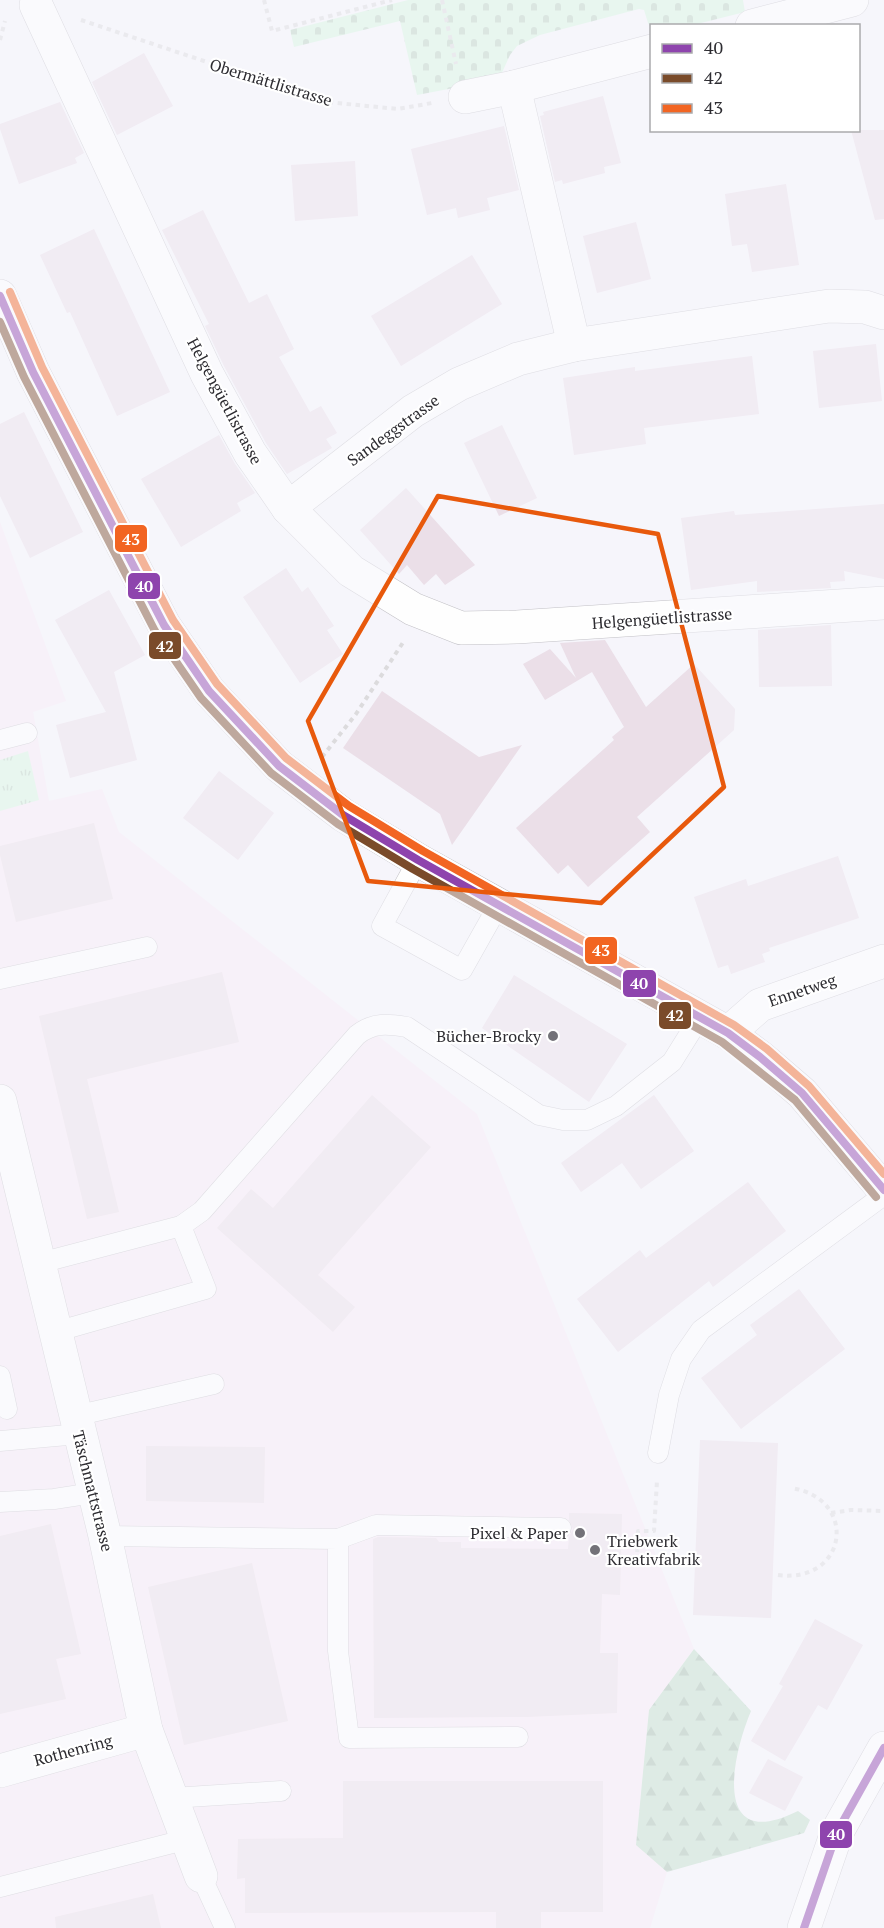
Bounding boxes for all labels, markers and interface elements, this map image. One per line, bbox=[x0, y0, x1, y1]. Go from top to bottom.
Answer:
legend bbox=[650, 24, 860, 132]
text: 40 bbox=[704, 35, 723, 59]
street label: Obermättlistrasse bbox=[207, 53, 335, 111]
text: 42 bbox=[704, 65, 723, 89]
text: 43 bbox=[704, 95, 723, 119]
street label: Helgengüetlistrasse bbox=[182, 334, 268, 468]
street label: Sandeggstrasse bbox=[342, 389, 444, 471]
line badge: 43 bbox=[114, 524, 148, 553]
text: 43 bbox=[122, 528, 140, 550]
line badge: 40 bbox=[127, 572, 161, 600]
text: 40 bbox=[135, 575, 153, 597]
street label: Helgengüetlistrasse bbox=[591, 602, 733, 634]
line badge: 42 bbox=[148, 631, 182, 660]
text: 42 bbox=[156, 635, 174, 657]
line badge: 43 bbox=[584, 936, 618, 965]
text: 43 bbox=[592, 939, 610, 961]
street label: Ennetweg bbox=[765, 968, 839, 1012]
line badge: 40 bbox=[622, 969, 657, 998]
text: 40 bbox=[630, 972, 648, 994]
line badge: 42 bbox=[658, 1001, 692, 1030]
text: 42 bbox=[666, 1004, 684, 1026]
place label: Bücher-Brocky bbox=[436, 1025, 542, 1047]
marker: Bücher-Brocky bbox=[546, 1029, 560, 1043]
street label: Täschmattstrasse bbox=[67, 1428, 119, 1554]
place label: Pixel & Paper bbox=[470, 1522, 569, 1544]
marker: Pixel & Paper bbox=[573, 1526, 587, 1540]
place label: Triebwerk Kreativfabrik bbox=[607, 1530, 701, 1570]
marker: Triebwerk Kreativfabrik bbox=[588, 1543, 602, 1557]
street label: Rothenring bbox=[31, 1729, 115, 1771]
line badge: 40 bbox=[819, 1820, 853, 1849]
text: 40 bbox=[827, 1823, 845, 1845]

